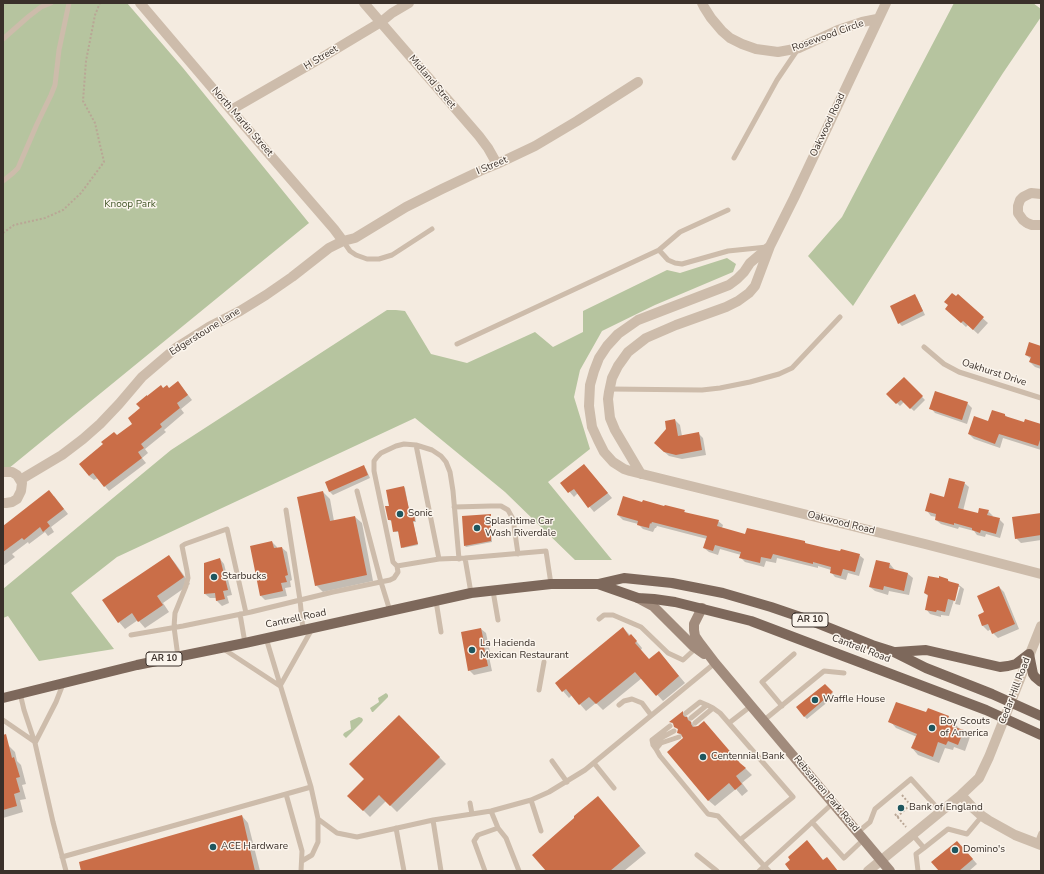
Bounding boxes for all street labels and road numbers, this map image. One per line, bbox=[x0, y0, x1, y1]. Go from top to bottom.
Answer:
street label: Rosewood Circle bbox=[790, 17, 866, 55]
street label: H Street bbox=[302, 43, 340, 73]
street label: Midland Street bbox=[406, 53, 458, 111]
street label: North Martin Street bbox=[209, 85, 275, 159]
street label: Oakwood Road bbox=[808, 91, 848, 159]
street label: I Street bbox=[475, 154, 509, 178]
street label: Edgerstoune Lane bbox=[167, 305, 243, 359]
street label: Oakhurst Drive bbox=[960, 357, 1028, 389]
street label: Oakwood Road bbox=[806, 509, 876, 537]
street label: Cantrell Road bbox=[265, 607, 327, 631]
road number: AR 10 bbox=[792, 613, 828, 627]
street label: Cantrell Road bbox=[830, 632, 892, 666]
road number: AR 10 bbox=[146, 652, 182, 666]
street label: Cedar Hill Road bbox=[997, 656, 1033, 726]
street label: Rebsamen Park Road bbox=[791, 753, 861, 835]

